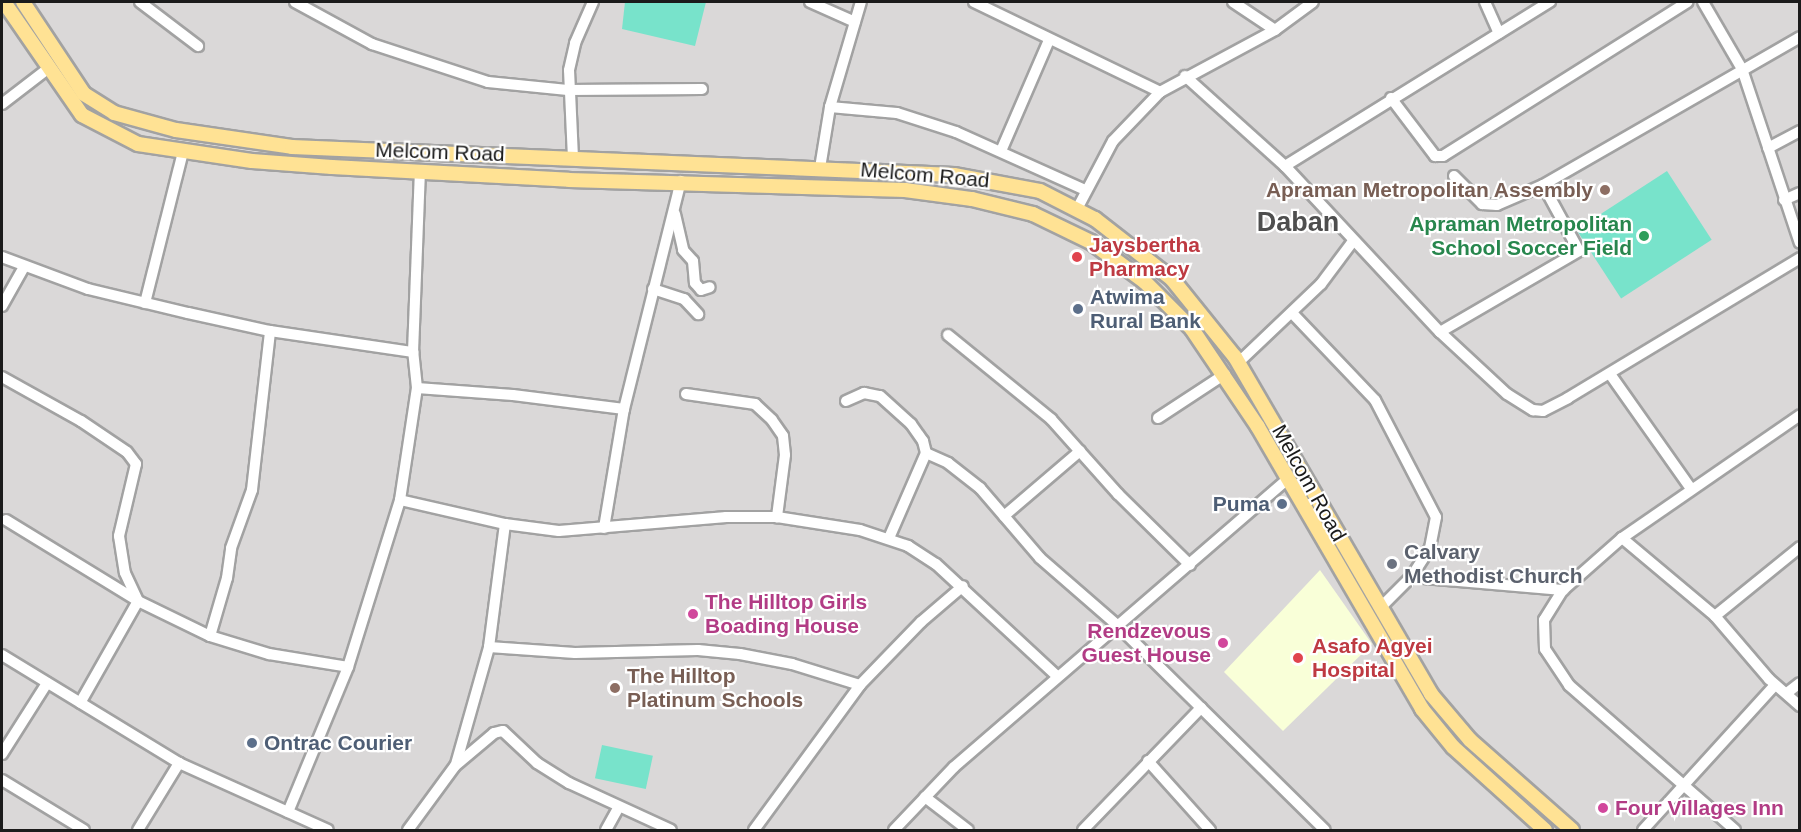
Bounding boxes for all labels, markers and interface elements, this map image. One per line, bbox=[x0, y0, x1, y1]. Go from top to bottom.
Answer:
street label: Melcom Road bbox=[375, 137, 505, 167]
street label: Melcom Road bbox=[859, 157, 991, 193]
place label: Apraman Metropolitan Assembly bbox=[1265, 177, 1593, 203]
marker: Apraman Metropolitan Assembly bbox=[1598, 183, 1612, 197]
district label: Daban bbox=[1257, 207, 1339, 239]
place label: Apraman Metropolitan School Soccer Field bbox=[1409, 211, 1632, 261]
marker: Apraman Metropolitan School Soccer Field bbox=[1637, 229, 1651, 243]
place label: Jaysbertha Pharmacy bbox=[1089, 232, 1200, 282]
marker: Jaysbertha Pharmacy bbox=[1070, 250, 1084, 264]
place label: Atwima Rural Bank bbox=[1090, 284, 1201, 334]
marker: Atwima Rural Bank bbox=[1071, 302, 1085, 316]
street label: Melcom Road bbox=[1267, 420, 1351, 546]
place label: Puma bbox=[1213, 491, 1270, 517]
marker: Puma bbox=[1275, 497, 1289, 511]
place label: Calvary Methodist Church bbox=[1404, 539, 1582, 589]
marker: Calvary Methodist Church bbox=[1385, 557, 1399, 571]
place label: The Hilltop Girls Boading House bbox=[705, 589, 867, 639]
marker: The Hilltop Girls Boading House bbox=[686, 607, 700, 621]
place label: Rendzevous Guest House bbox=[1081, 618, 1211, 668]
place label: Asafo Agyei Hospital bbox=[1312, 633, 1433, 683]
marker: Rendzevous Guest House bbox=[1216, 636, 1230, 650]
marker: Asafo Agyei Hospital bbox=[1289, 649, 1307, 667]
place label: The Hilltop Platinum Schools bbox=[627, 663, 803, 713]
marker: The Hilltop Platinum Schools bbox=[608, 681, 622, 695]
place label: Ontrac Courier bbox=[264, 730, 412, 756]
marker: Ontrac Courier bbox=[245, 736, 259, 750]
place label: Four Villages Inn bbox=[1615, 795, 1784, 821]
marker: Four Villages Inn bbox=[1596, 801, 1610, 815]

